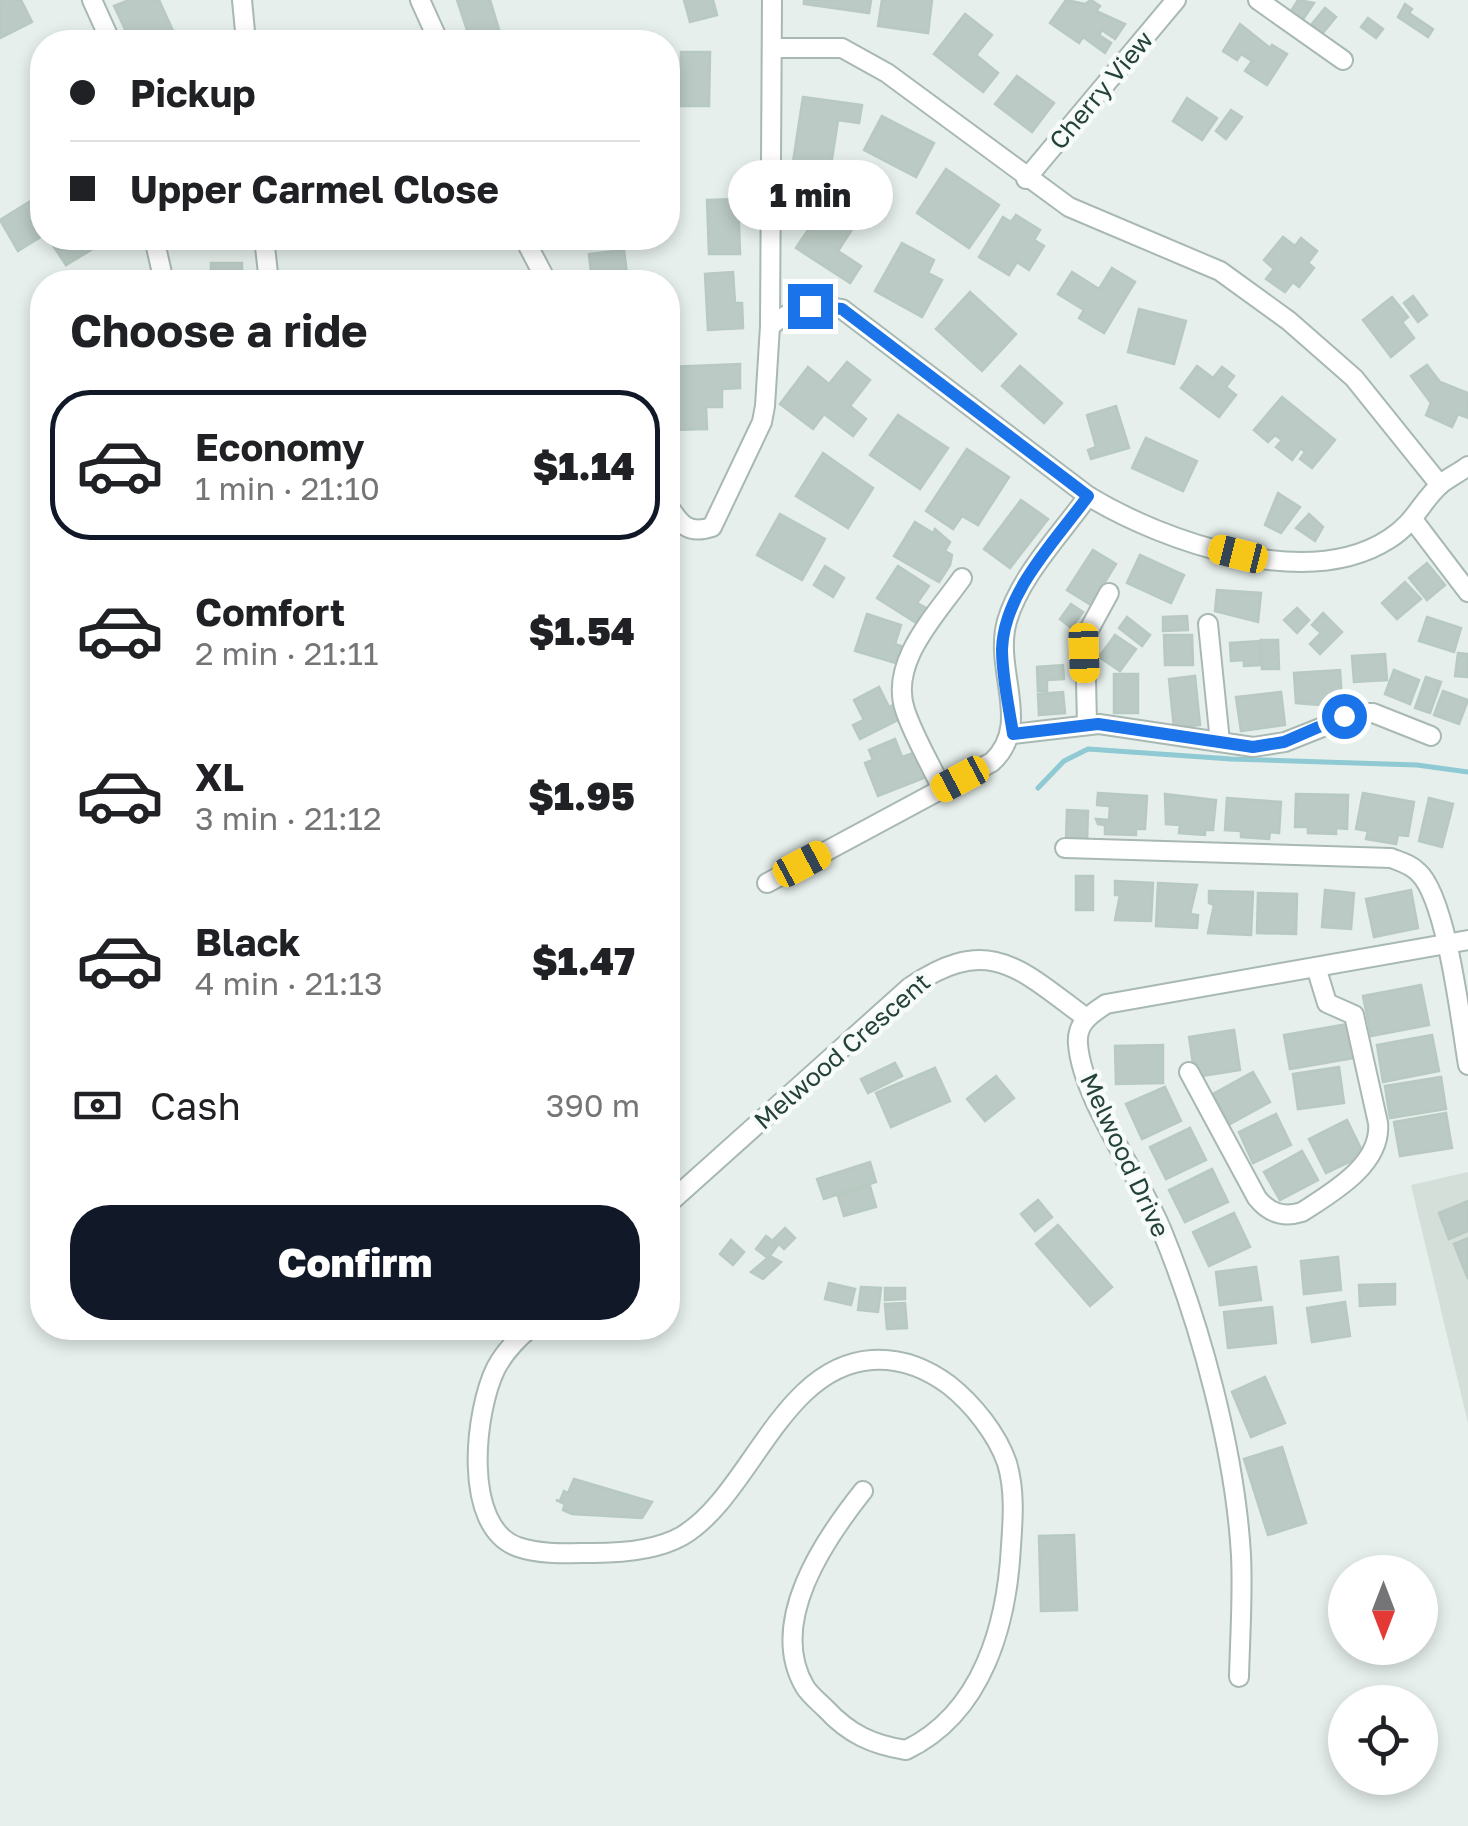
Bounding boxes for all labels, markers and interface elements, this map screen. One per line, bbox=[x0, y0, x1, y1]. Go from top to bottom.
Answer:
street label: Cherry View bbox=[1042, 24, 1159, 155]
text: Pickup bbox=[130, 70, 256, 115]
callout: 1 min bbox=[728, 161, 892, 231]
text: Upper Carmel Close bbox=[130, 166, 499, 211]
text: 1 min bbox=[770, 176, 851, 214]
route end bbox=[788, 284, 833, 329]
text: Choose a ride bbox=[70, 303, 368, 357]
icon: car bbox=[75, 420, 165, 510]
text: Economy bbox=[195, 424, 364, 469]
text: $1.14 bbox=[533, 443, 635, 488]
text: 1 min · 21:10 bbox=[195, 469, 380, 507]
car bbox=[1205, 532, 1271, 576]
icon: car bbox=[75, 585, 165, 675]
text: Comfort bbox=[195, 589, 345, 634]
text: $1.54 bbox=[529, 608, 635, 653]
car bbox=[1068, 622, 1100, 684]
text: 2 min · 21:11 bbox=[195, 634, 378, 672]
route start bbox=[1322, 694, 1367, 739]
icon: car bbox=[75, 750, 165, 840]
car bbox=[926, 752, 994, 806]
text: XL bbox=[195, 754, 244, 799]
text: $1.95 bbox=[528, 773, 635, 818]
text: 3 min · 21:12 bbox=[195, 799, 382, 837]
car bbox=[768, 837, 836, 891]
icon: car bbox=[75, 915, 165, 1005]
text: Black bbox=[195, 919, 300, 964]
text: $1.47 bbox=[532, 938, 635, 983]
text: 4 min · 21:13 bbox=[195, 964, 383, 1002]
street label: Melwood Crescent bbox=[747, 966, 936, 1135]
street label: Melwood Drive bbox=[1074, 1068, 1177, 1242]
icon: cash bbox=[70, 1078, 125, 1133]
text: Cash bbox=[150, 1083, 241, 1128]
text: 390 m bbox=[546, 1086, 640, 1124]
button: Confirm bbox=[70, 1205, 640, 1320]
north arrow bbox=[1328, 1555, 1438, 1665]
map controls bbox=[1328, 1555, 1438, 1795]
button: locate bbox=[1328, 1685, 1438, 1795]

